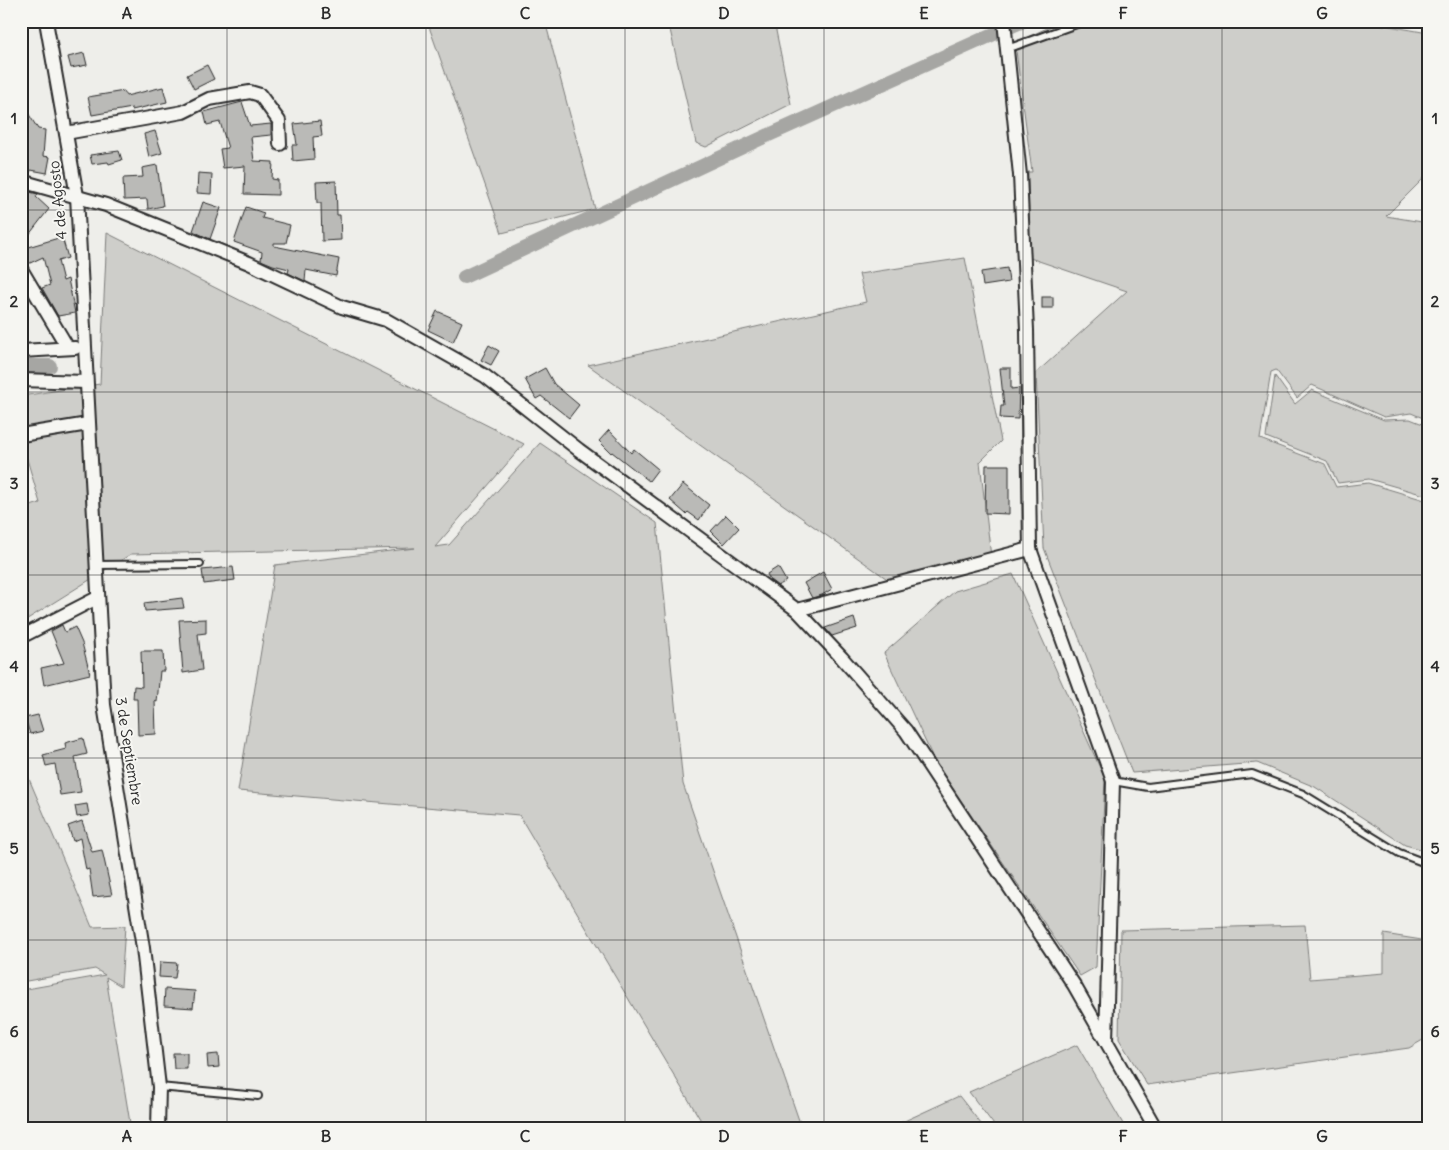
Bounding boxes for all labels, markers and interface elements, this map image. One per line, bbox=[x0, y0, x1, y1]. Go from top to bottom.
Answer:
text: A bbox=[122, 3, 132, 23]
text: B bbox=[321, 3, 332, 23]
text: C bbox=[520, 3, 531, 23]
text: D bbox=[718, 3, 730, 23]
text: E bbox=[919, 3, 929, 23]
text: F bbox=[1118, 3, 1128, 23]
text: G bbox=[1316, 3, 1328, 23]
text: 1 bbox=[11, 108, 17, 128]
text: 1 bbox=[1432, 108, 1438, 128]
street label: 4 de Agosto bbox=[44, 160, 71, 241]
text: 2 bbox=[10, 291, 19, 311]
text: 2 bbox=[1431, 291, 1440, 311]
text: 3 bbox=[9, 473, 19, 493]
text: 3 bbox=[1430, 473, 1440, 493]
text: 4 bbox=[9, 656, 19, 676]
text: 4 bbox=[1430, 656, 1440, 676]
street label: 3 de Septiembre bbox=[112, 696, 147, 806]
text: 5 bbox=[9, 838, 19, 858]
text: 5 bbox=[1430, 838, 1440, 858]
text: 6 bbox=[9, 1021, 19, 1041]
text: 6 bbox=[1430, 1021, 1440, 1041]
text: A bbox=[122, 1126, 132, 1146]
text: B bbox=[321, 1126, 332, 1146]
text: C bbox=[520, 1126, 531, 1146]
text: D bbox=[718, 1126, 730, 1146]
text: E bbox=[919, 1126, 929, 1146]
text: F bbox=[1118, 1126, 1128, 1146]
text: G bbox=[1316, 1126, 1328, 1146]

